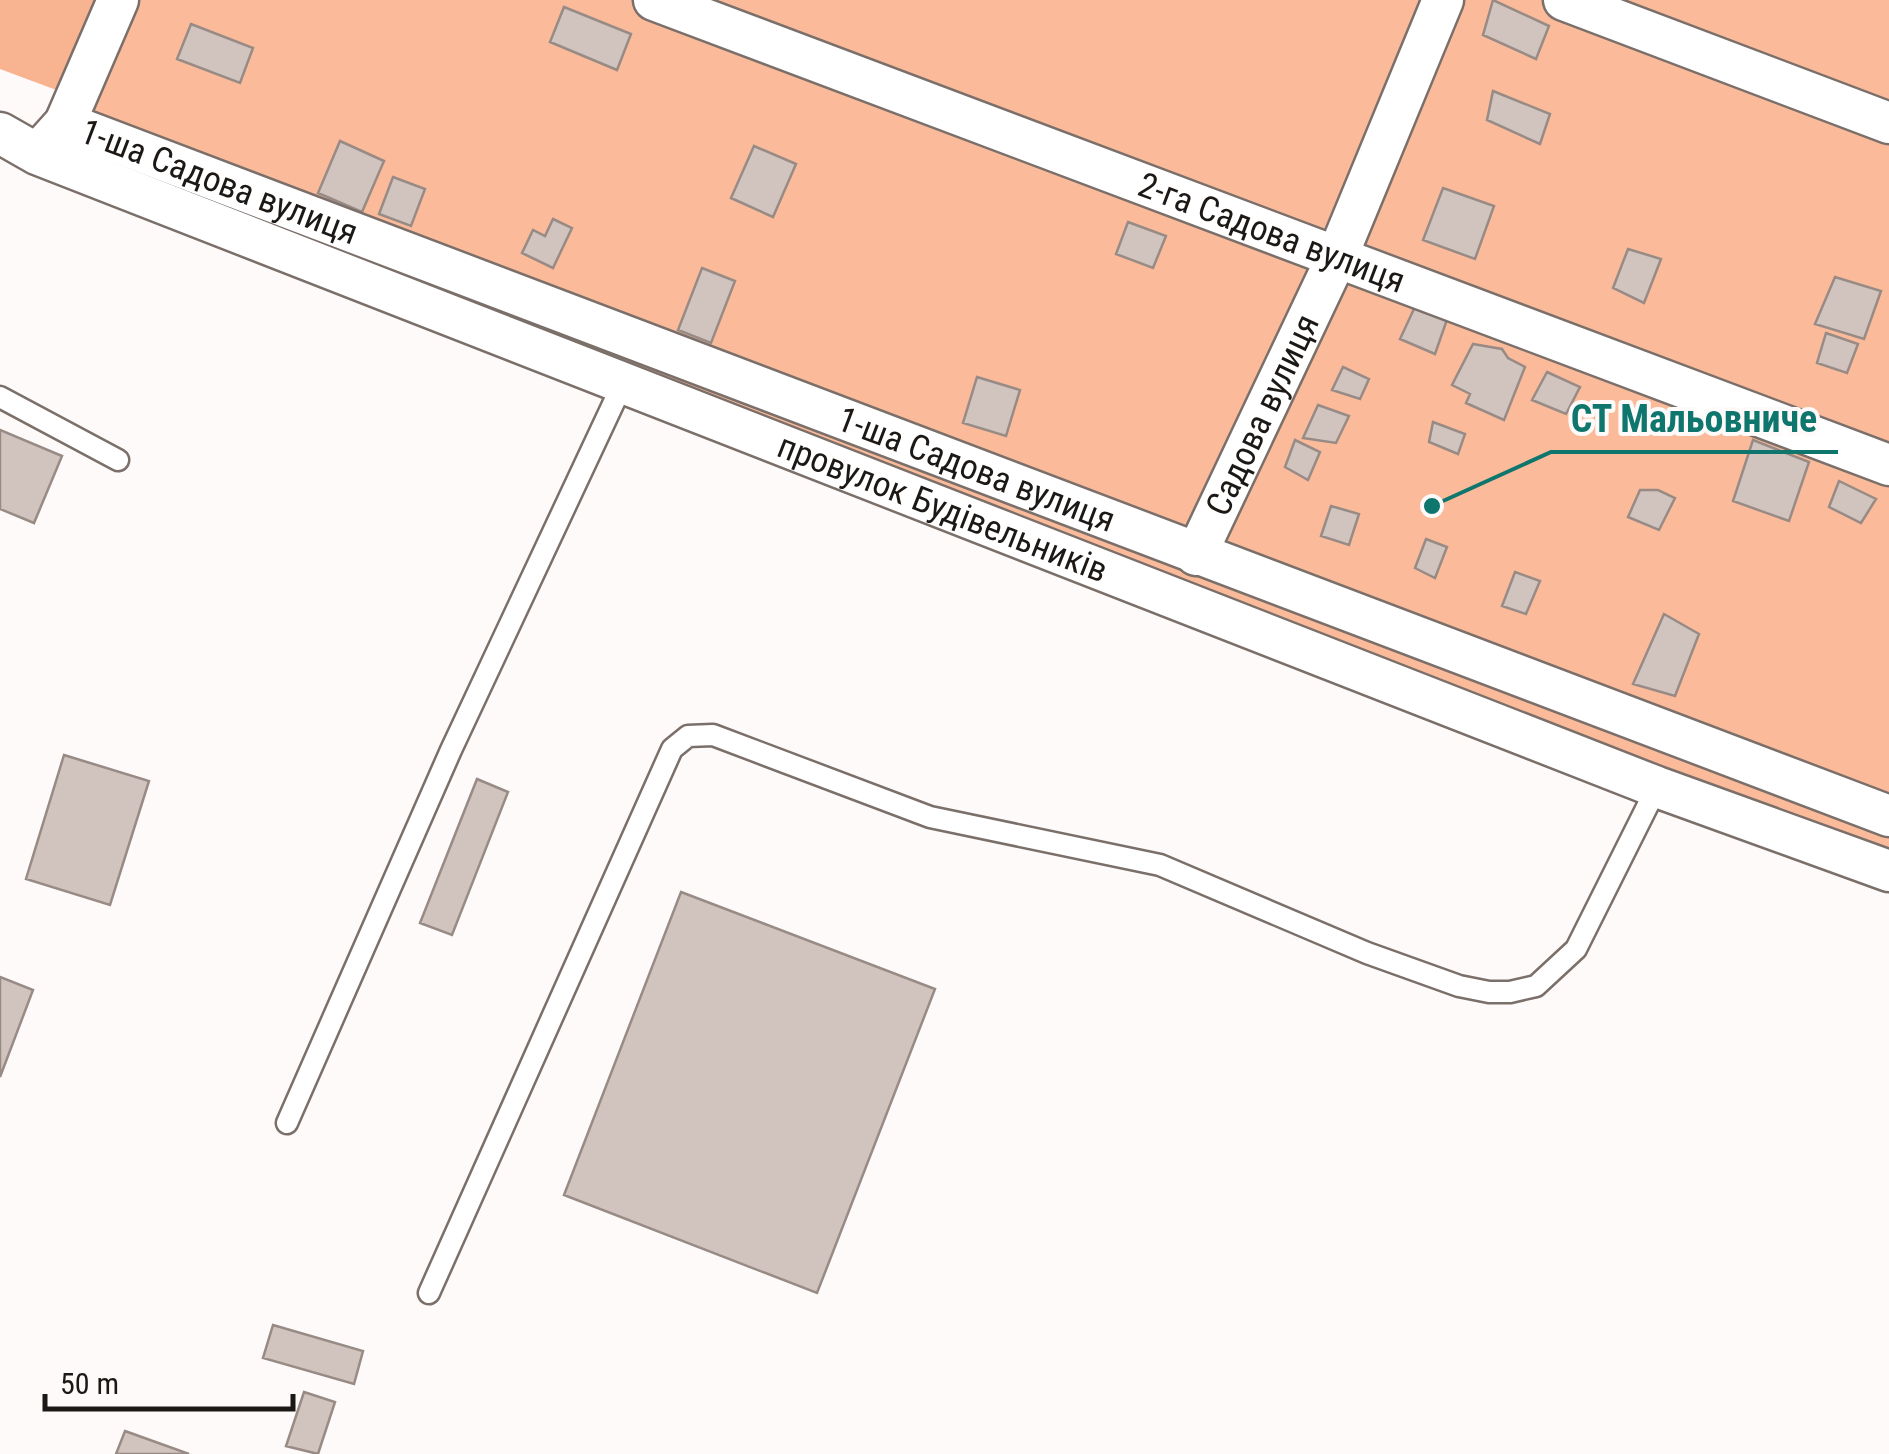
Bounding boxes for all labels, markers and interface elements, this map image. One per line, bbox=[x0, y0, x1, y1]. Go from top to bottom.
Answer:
street label: 1-ша Садова вулиця bbox=[75, 111, 363, 253]
street label: 2-га Садова вулиця bbox=[1132, 164, 1411, 302]
street label: Садова вулиця bbox=[1198, 308, 1328, 522]
callout: СТ Мальовниче bbox=[1551, 384, 1838, 452]
text: СТ Мальовниче bbox=[1571, 397, 1817, 441]
street label: 1-ша Садова вулиця bbox=[832, 399, 1121, 541]
street label: провулок Будівельників bbox=[772, 425, 1113, 591]
scale bar bbox=[45, 1349, 292, 1411]
text: 50 m bbox=[60, 1366, 119, 1401]

